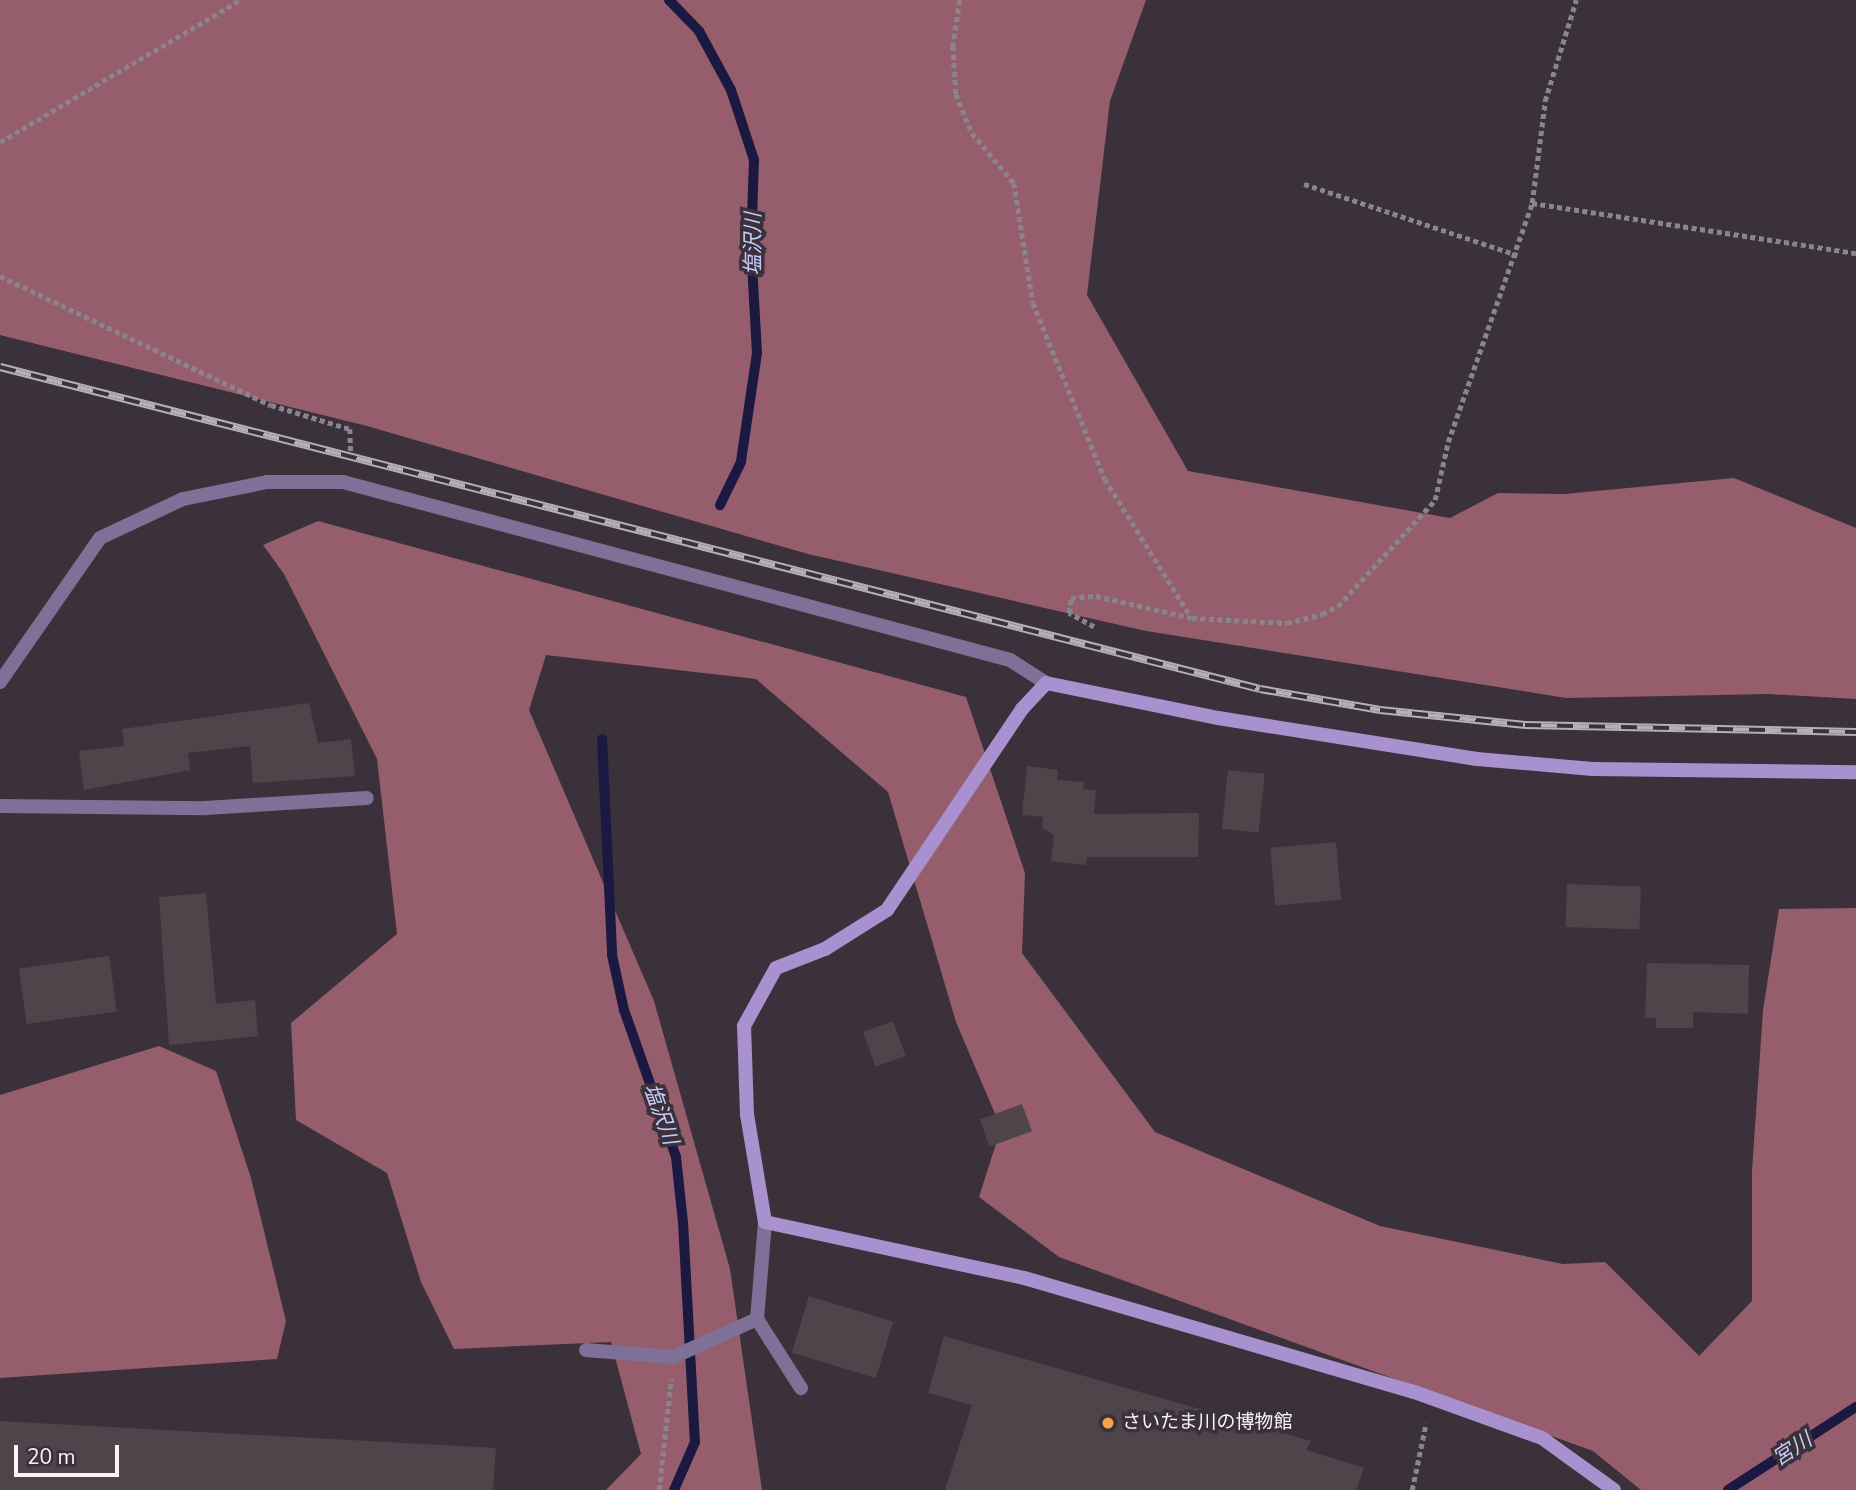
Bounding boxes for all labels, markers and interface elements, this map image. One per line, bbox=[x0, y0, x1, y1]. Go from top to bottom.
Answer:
water label: 塩沢川 bbox=[740, 213, 766, 275]
water label: 塩沢川 bbox=[638, 1080, 684, 1148]
place label: さいたま川の博物館 bbox=[1122, 1412, 1293, 1434]
marker: さいたま川の博物館 bbox=[1100, 1415, 1116, 1431]
water label: 宮川 bbox=[1768, 1427, 1816, 1471]
scale bar bbox=[18, 1430, 122, 1474]
text: 20 m bbox=[27, 1443, 76, 1471]

